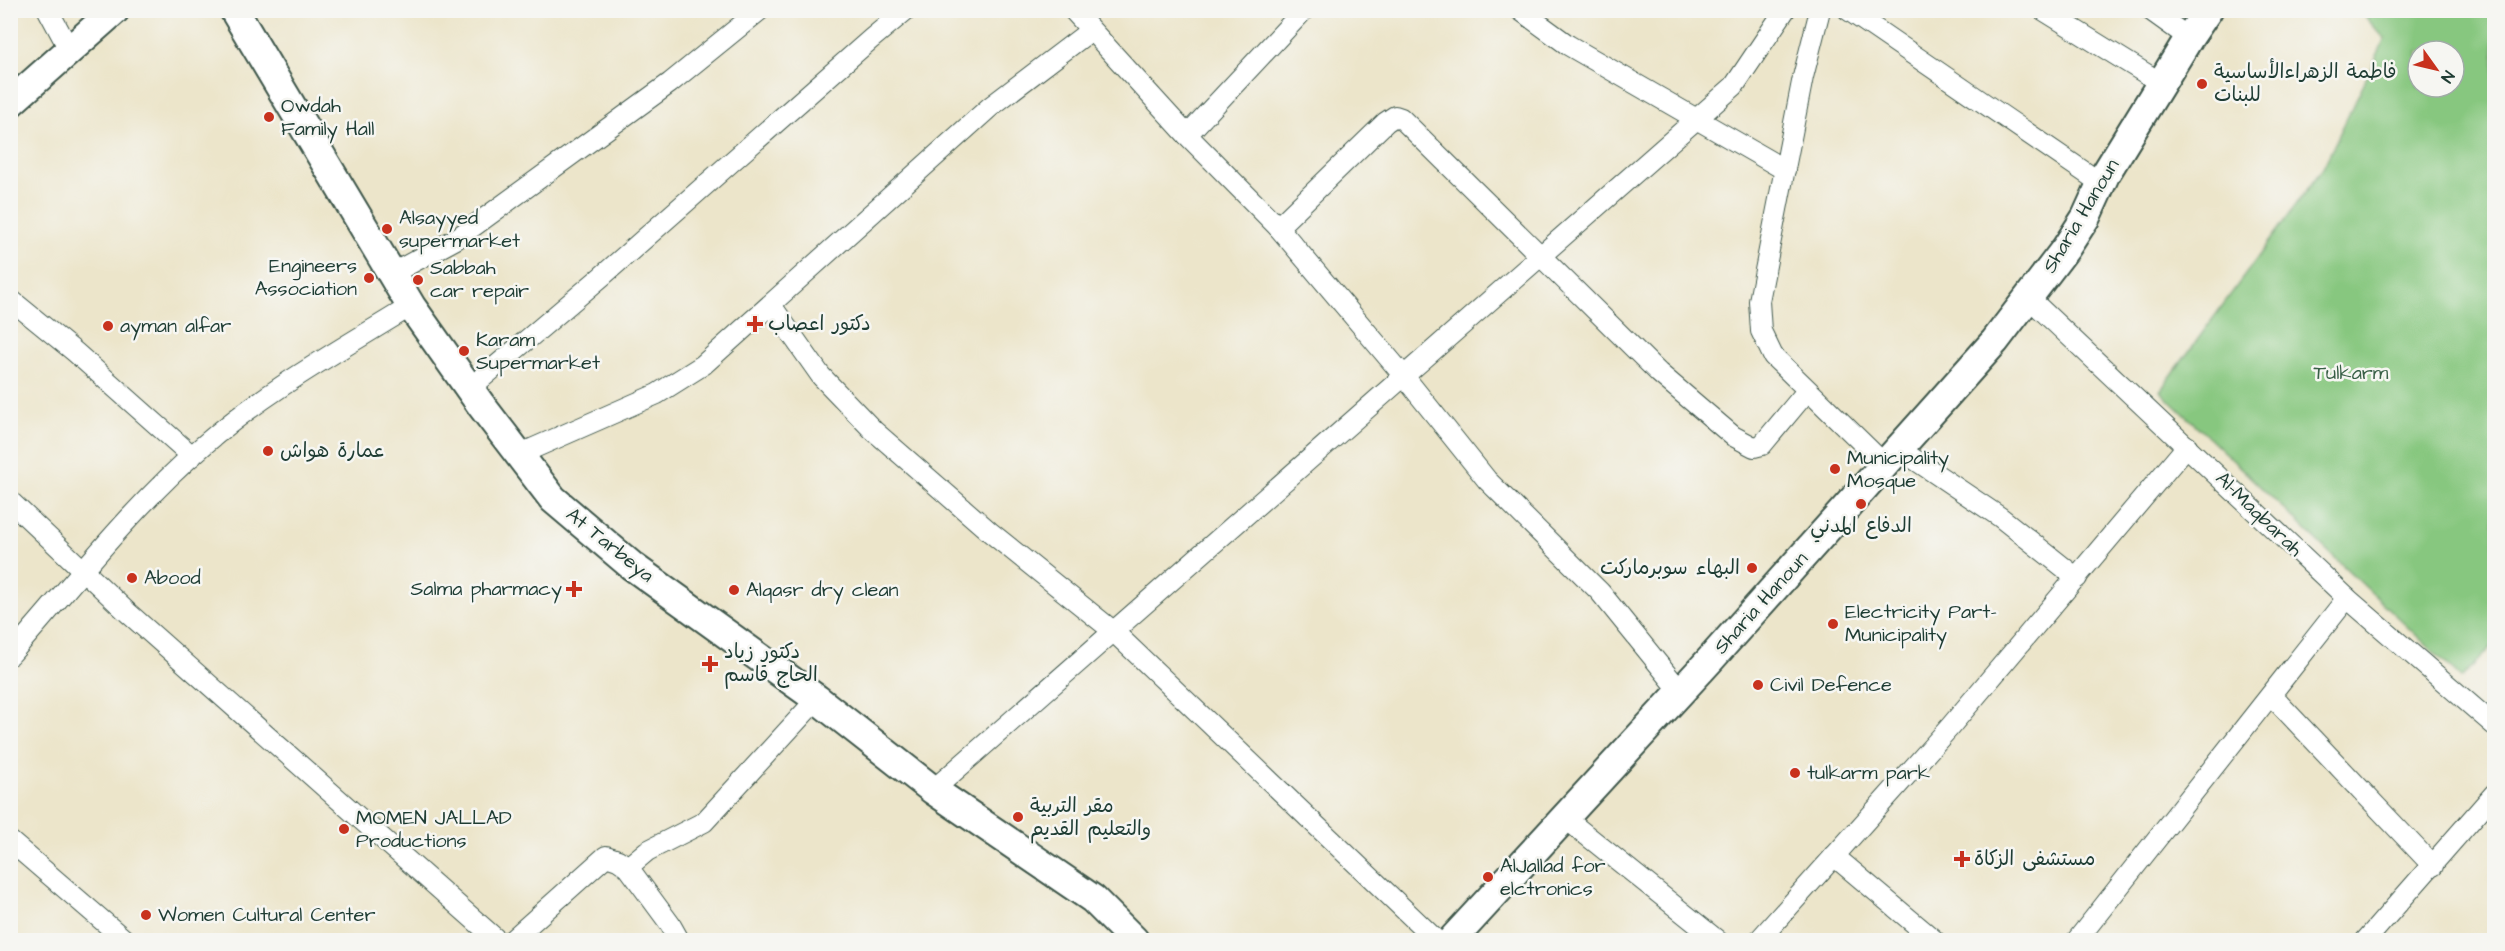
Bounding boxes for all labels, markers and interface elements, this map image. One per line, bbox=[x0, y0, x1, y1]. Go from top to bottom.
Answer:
north arrow bbox=[2406, 39, 2466, 99]
place label: فاطمة الزهراءالأساسية للبنات bbox=[2214, 58, 2397, 109]
text: N bbox=[2436, 67, 2460, 87]
marker: فاطمة الزهراءالأساسية للبنات bbox=[2195, 77, 2209, 91]
place label: Owdah Family Hall bbox=[281, 92, 374, 144]
marker: Owdah Family Hall bbox=[262, 110, 276, 124]
street label: Sharia Hanoun bbox=[2036, 154, 2126, 278]
place label: Alsayyed supermarket bbox=[399, 204, 520, 255]
marker: Alsayyed supermarket bbox=[380, 222, 394, 236]
place label: Engineers Association bbox=[255, 252, 357, 303]
place label: Sabbah car repair bbox=[430, 254, 529, 305]
marker: Engineers Association bbox=[362, 271, 376, 285]
marker: Sabbah car repair bbox=[411, 273, 425, 287]
place label: دكتور اعصاب bbox=[768, 310, 871, 338]
place label: ayman alfar bbox=[120, 312, 231, 341]
marker: دكتور اعصاب bbox=[746, 315, 764, 333]
marker: ayman alfar bbox=[101, 319, 115, 333]
place label: Karam Supermarket bbox=[476, 326, 600, 377]
marker: Karam Supermarket bbox=[457, 344, 471, 358]
park label: Tulkarm bbox=[2314, 359, 2389, 387]
place label: عمارة هواش bbox=[280, 437, 386, 465]
marker: عمارة هواش bbox=[261, 444, 275, 458]
place label: Municipality Mosque bbox=[1847, 444, 1949, 495]
marker: Municipality Mosque bbox=[1828, 462, 1842, 476]
street label: Al-Maqbarah bbox=[2209, 465, 2309, 563]
marker: الدفاع المدني bbox=[1854, 497, 1868, 511]
street label: At Tarbeya bbox=[559, 501, 660, 590]
place label: الدفاع المدني bbox=[1810, 512, 1912, 543]
street label: Sharia Hanoun bbox=[1707, 546, 1815, 660]
place label: البهاء سوبرماركت bbox=[1600, 554, 1740, 582]
marker: البهاء سوبرماركت bbox=[1745, 561, 1759, 575]
place label: Abood bbox=[144, 564, 201, 592]
marker: Abood bbox=[125, 571, 139, 585]
place label: Salma pharmacy bbox=[410, 575, 562, 604]
place label: Alqasr dry clean bbox=[746, 576, 899, 605]
marker: Salma pharmacy bbox=[567, 582, 581, 596]
marker: Alqasr dry clean bbox=[727, 583, 741, 597]
place label: Electricity Part- Municipality bbox=[1845, 598, 1997, 650]
marker: Electricity Part- Municipality bbox=[1826, 617, 1840, 631]
place label: دكتور زياد الحاج قاسم bbox=[724, 638, 818, 689]
marker: دكتور زياد الحاج قاسم bbox=[701, 655, 719, 673]
place label: Civil Defence bbox=[1770, 671, 1892, 699]
marker: Civil Defence bbox=[1751, 678, 1765, 692]
place label: tulkarm park bbox=[1807, 759, 1930, 787]
marker: tulkarm park bbox=[1788, 766, 1802, 780]
place label: مقر التربية والتعليم القديم bbox=[1030, 792, 1151, 844]
place label: MOMEN JALLAD Productions bbox=[356, 804, 512, 855]
marker: مقر التربية والتعليم القديم bbox=[1011, 810, 1025, 824]
marker: MOMEN JALLAD Productions bbox=[337, 822, 351, 836]
place label: مستشفى الزكاة bbox=[1974, 845, 2095, 873]
place label: AlJallad for elctronics bbox=[1500, 852, 1606, 903]
marker: مستشفى الزكاة bbox=[1955, 852, 1969, 866]
marker: AlJallad for elctronics bbox=[1481, 870, 1495, 884]
place label: Women Cultural Center bbox=[158, 901, 375, 929]
marker: Women Cultural Center bbox=[139, 908, 153, 922]

